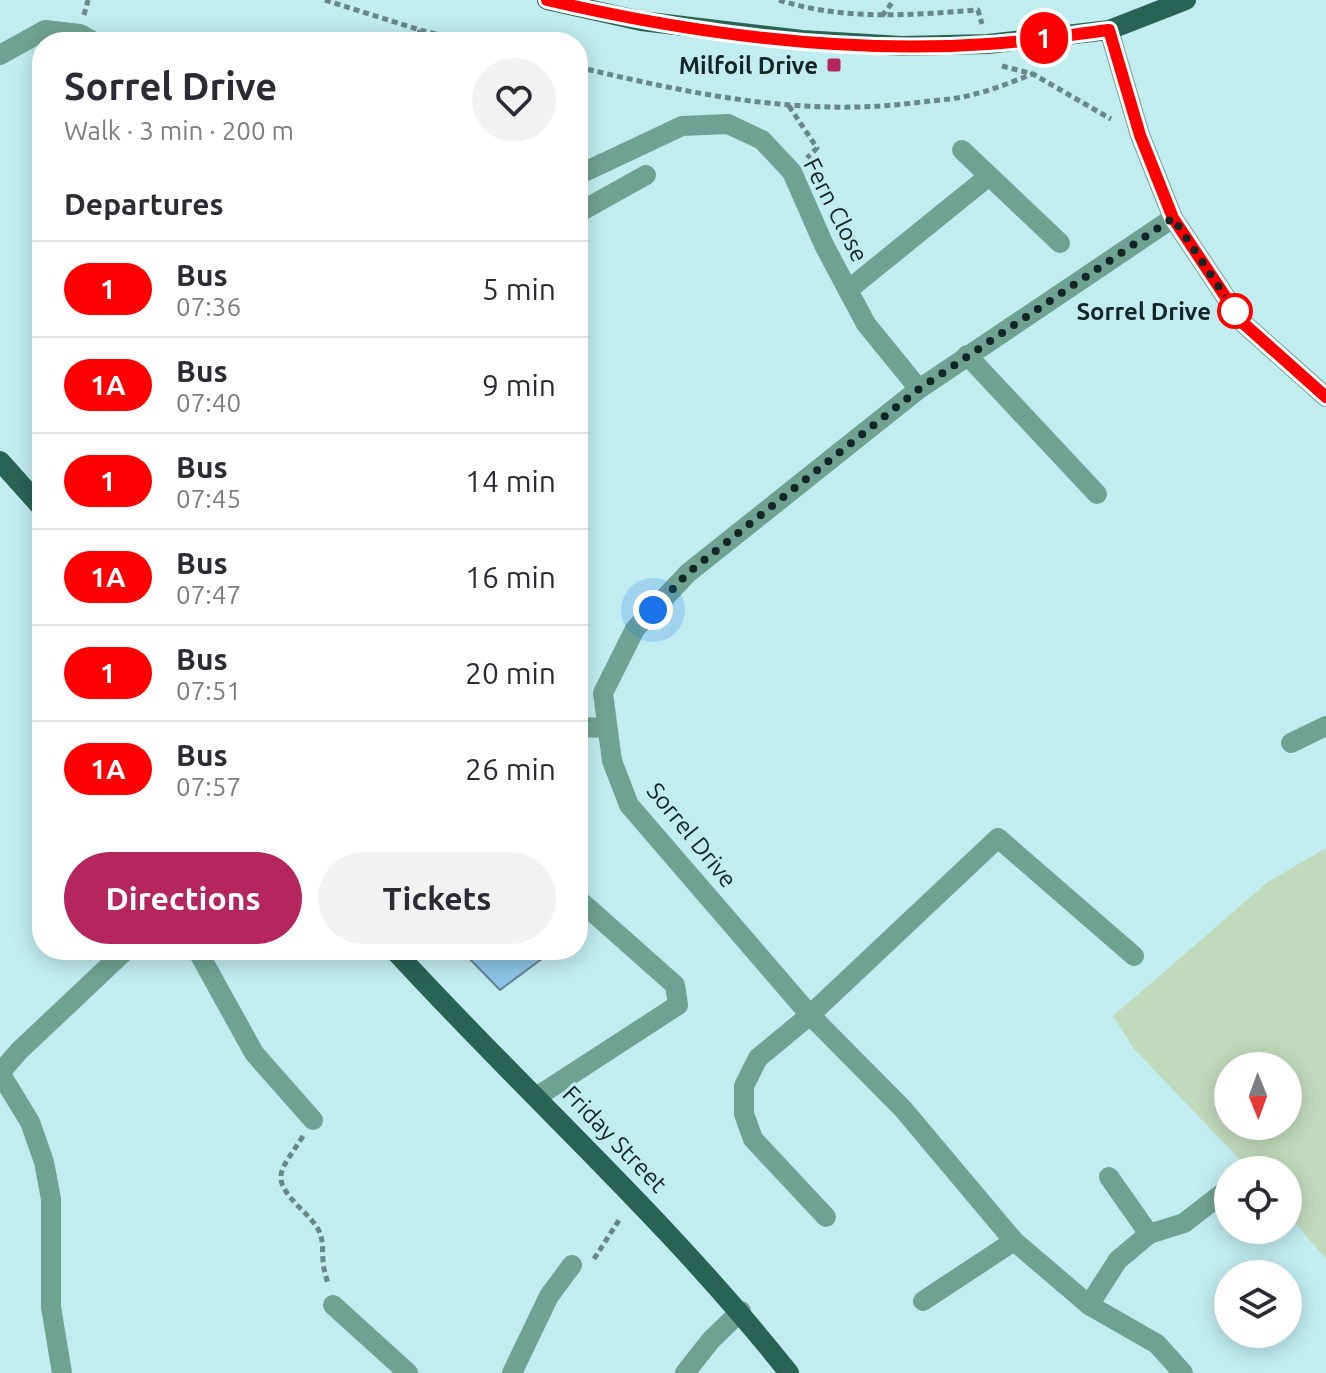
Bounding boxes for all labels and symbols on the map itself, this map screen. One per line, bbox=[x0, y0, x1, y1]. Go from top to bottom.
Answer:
line badge: 1 bbox=[1018, 12, 1070, 64]
place label: Milfoil Drive bbox=[679, 52, 818, 79]
marker: Milfoil Drive bbox=[825, 56, 843, 74]
street label: Fern Close bbox=[798, 154, 874, 266]
marker: Sorrel Drive bbox=[1218, 294, 1252, 328]
place label: Sorrel Drive bbox=[1076, 298, 1211, 325]
your location bbox=[633, 590, 673, 630]
street label: Sorrel Drive bbox=[642, 777, 742, 893]
north arrow bbox=[1214, 1052, 1302, 1140]
street label: Friday Street bbox=[558, 1080, 673, 1198]

